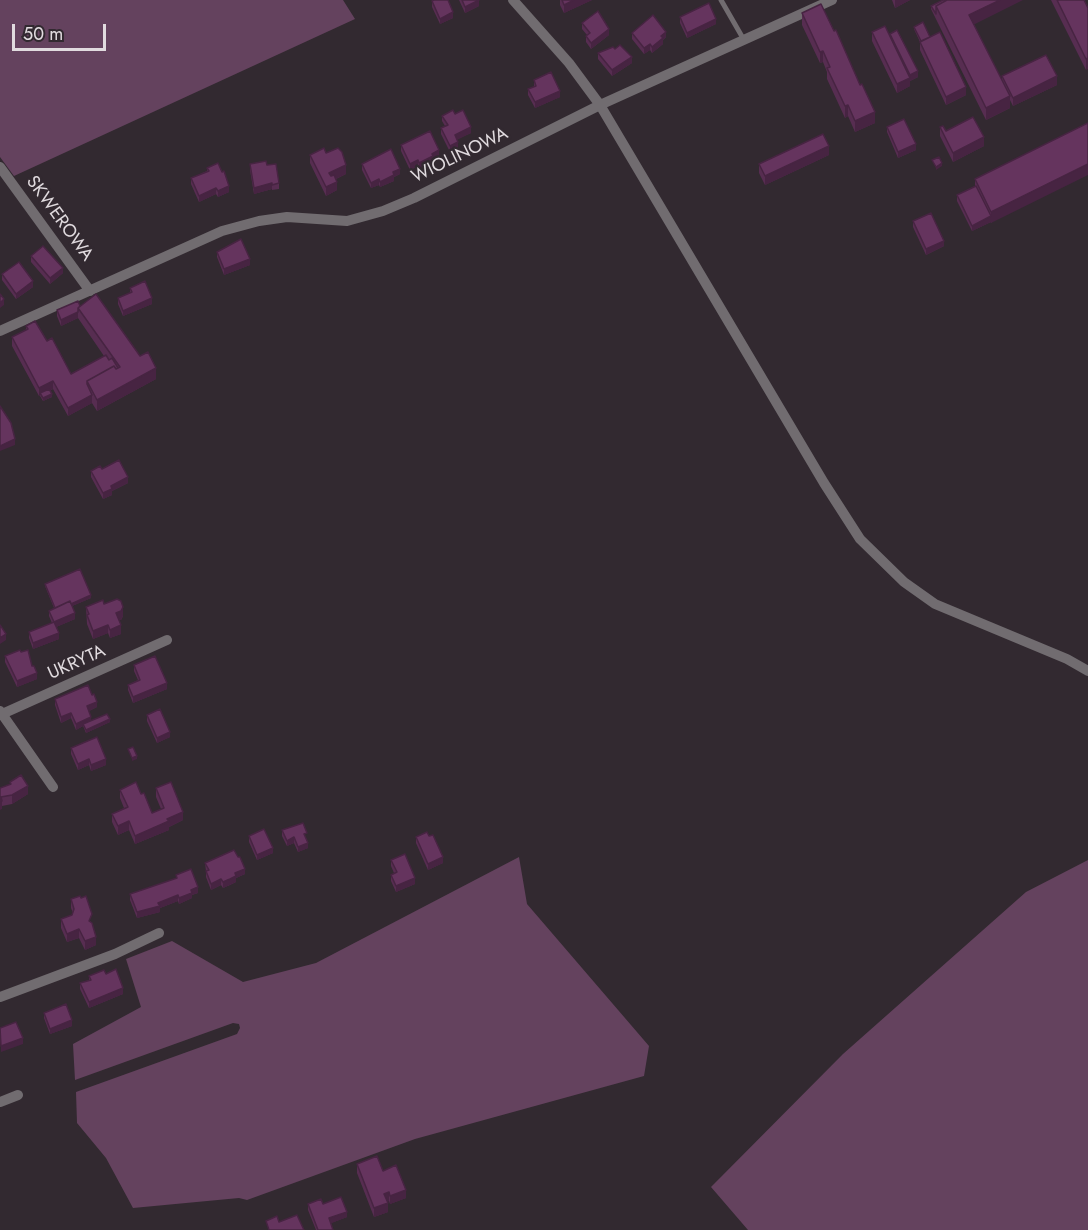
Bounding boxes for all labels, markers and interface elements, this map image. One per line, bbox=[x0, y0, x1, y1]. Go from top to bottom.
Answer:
scale bar bbox=[15, 12, 110, 50]
text: 50 m bbox=[23, 21, 63, 47]
street label: WIOLINOWA bbox=[408, 123, 512, 189]
street label: SKWEROWA bbox=[21, 172, 97, 266]
street label: UKRYTA bbox=[45, 641, 109, 685]

